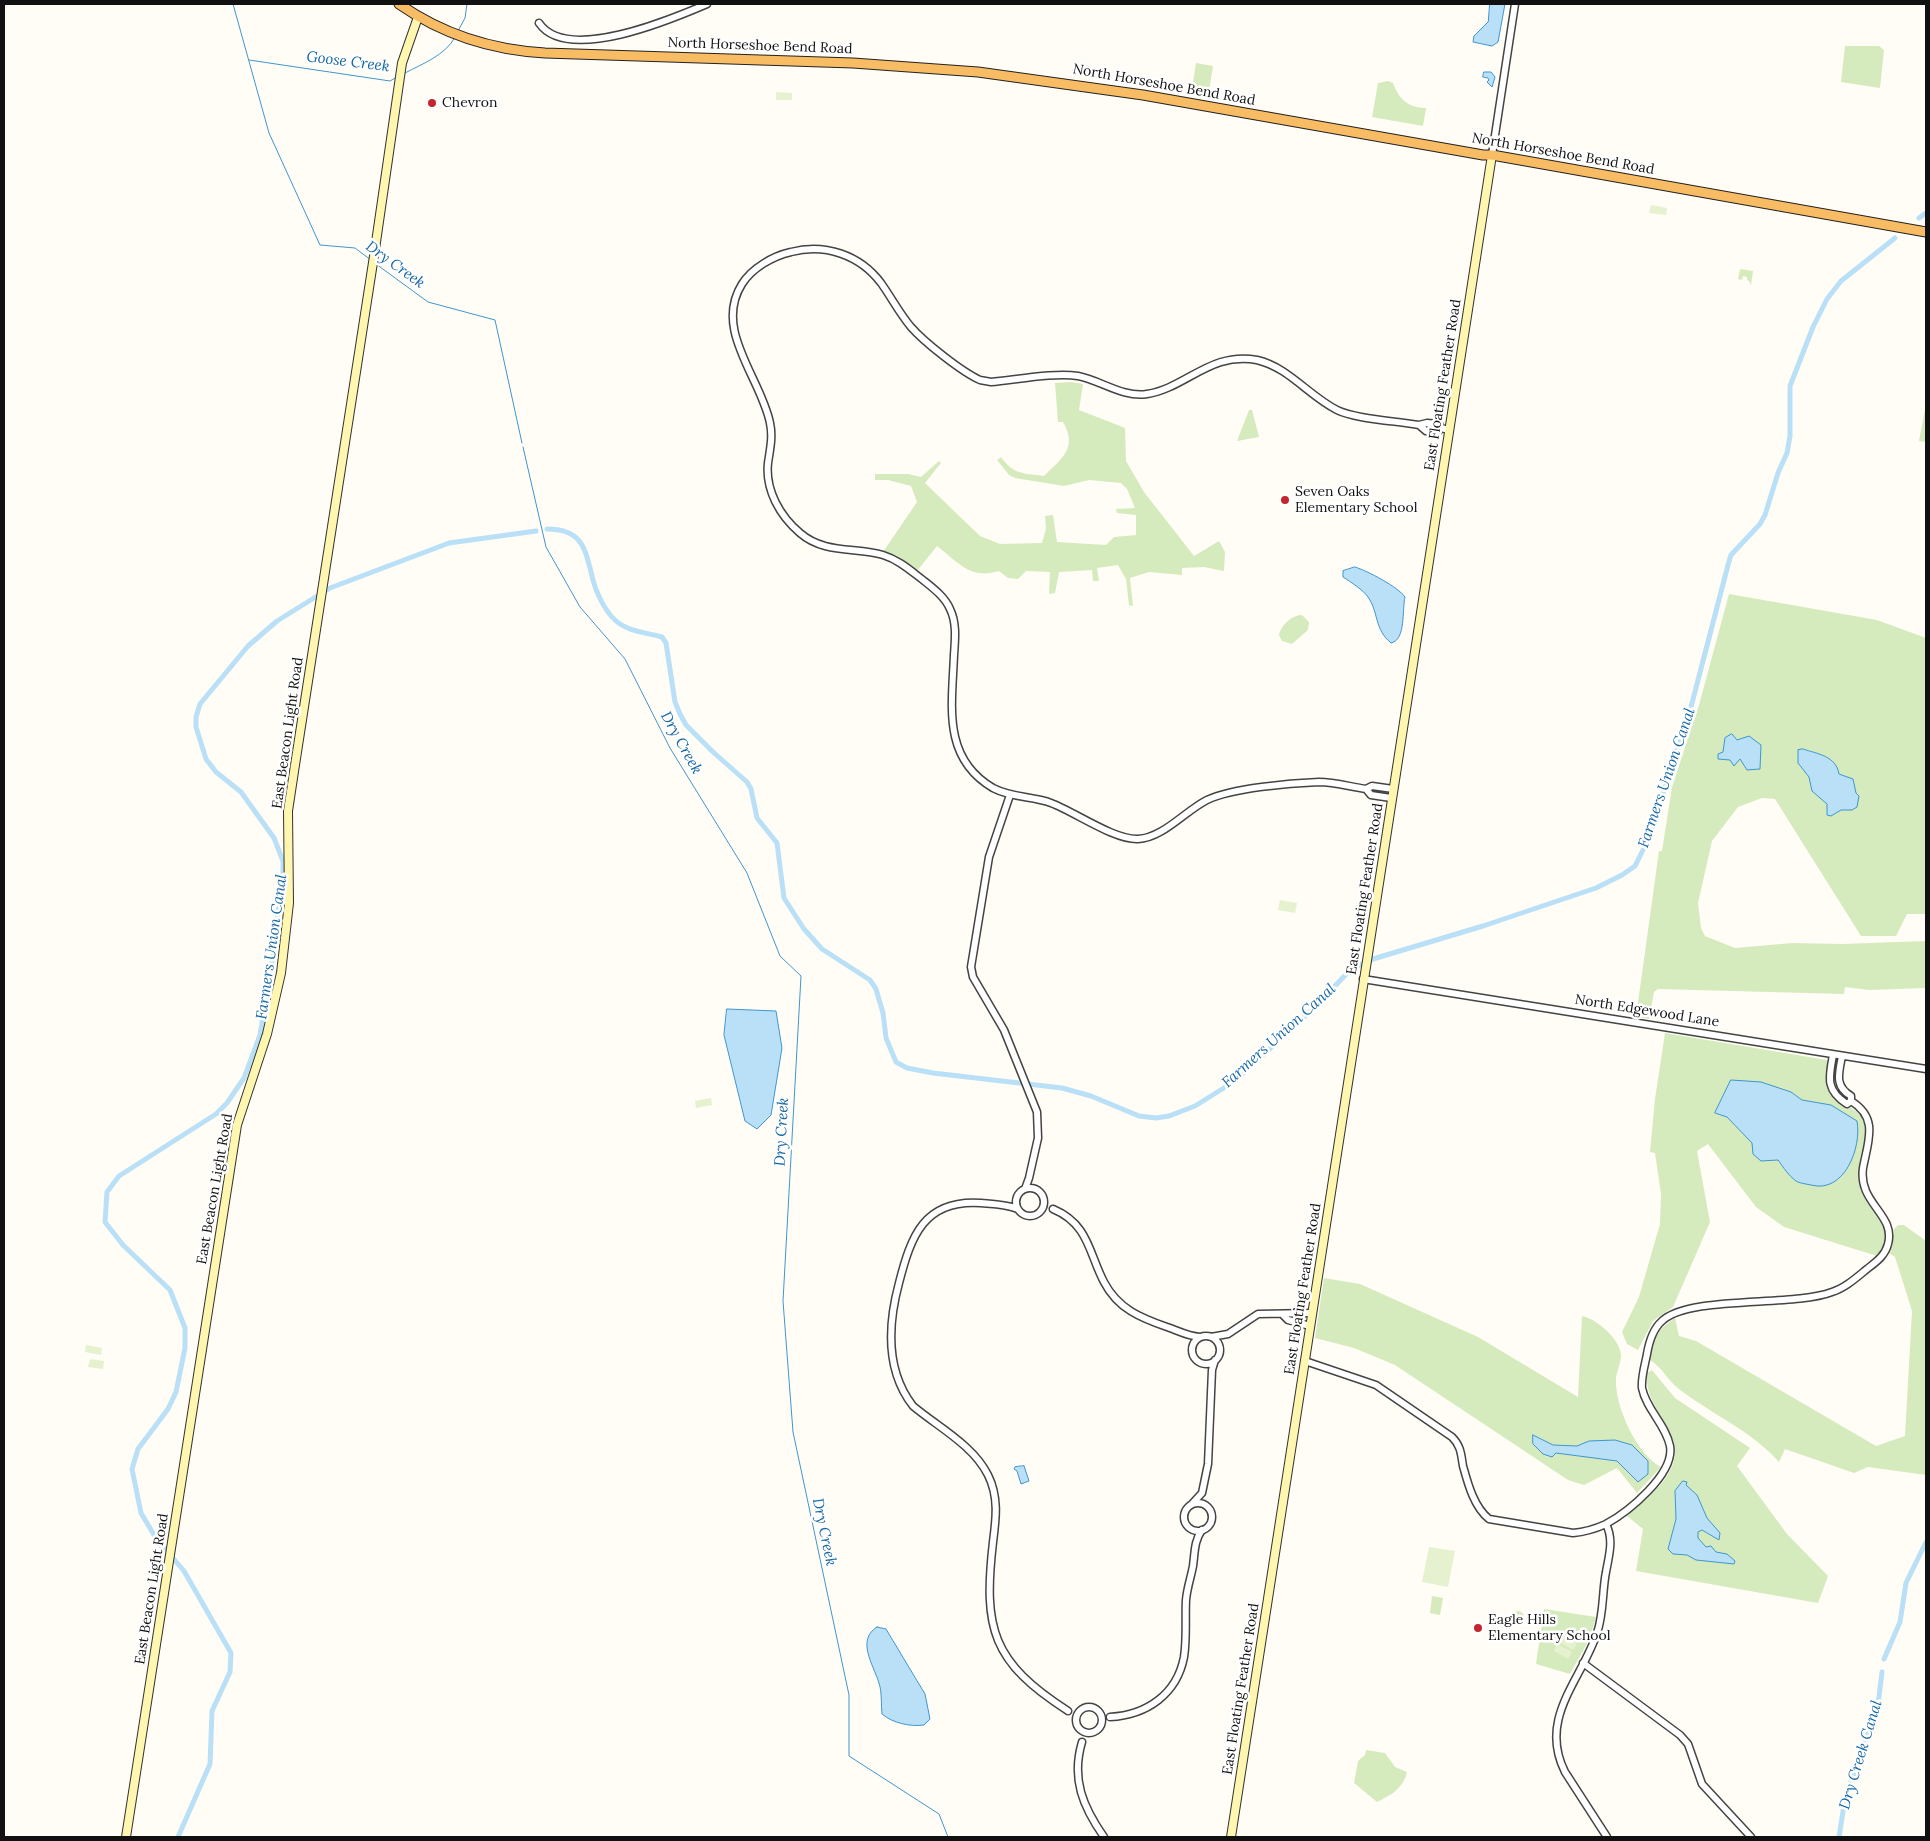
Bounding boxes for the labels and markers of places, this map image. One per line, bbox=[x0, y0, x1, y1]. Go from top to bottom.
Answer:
place label: Chevron bbox=[442, 95, 497, 111]
marker: Chevron bbox=[426, 97, 438, 109]
place label: Seven Oaks Elementary School bbox=[1295, 484, 1418, 516]
marker: Seven Oaks Elementary School bbox=[1279, 494, 1291, 506]
place label: Eagle Hills Elementary School bbox=[1488, 1612, 1611, 1644]
marker: Eagle Hills Elementary School bbox=[1472, 1622, 1484, 1634]

